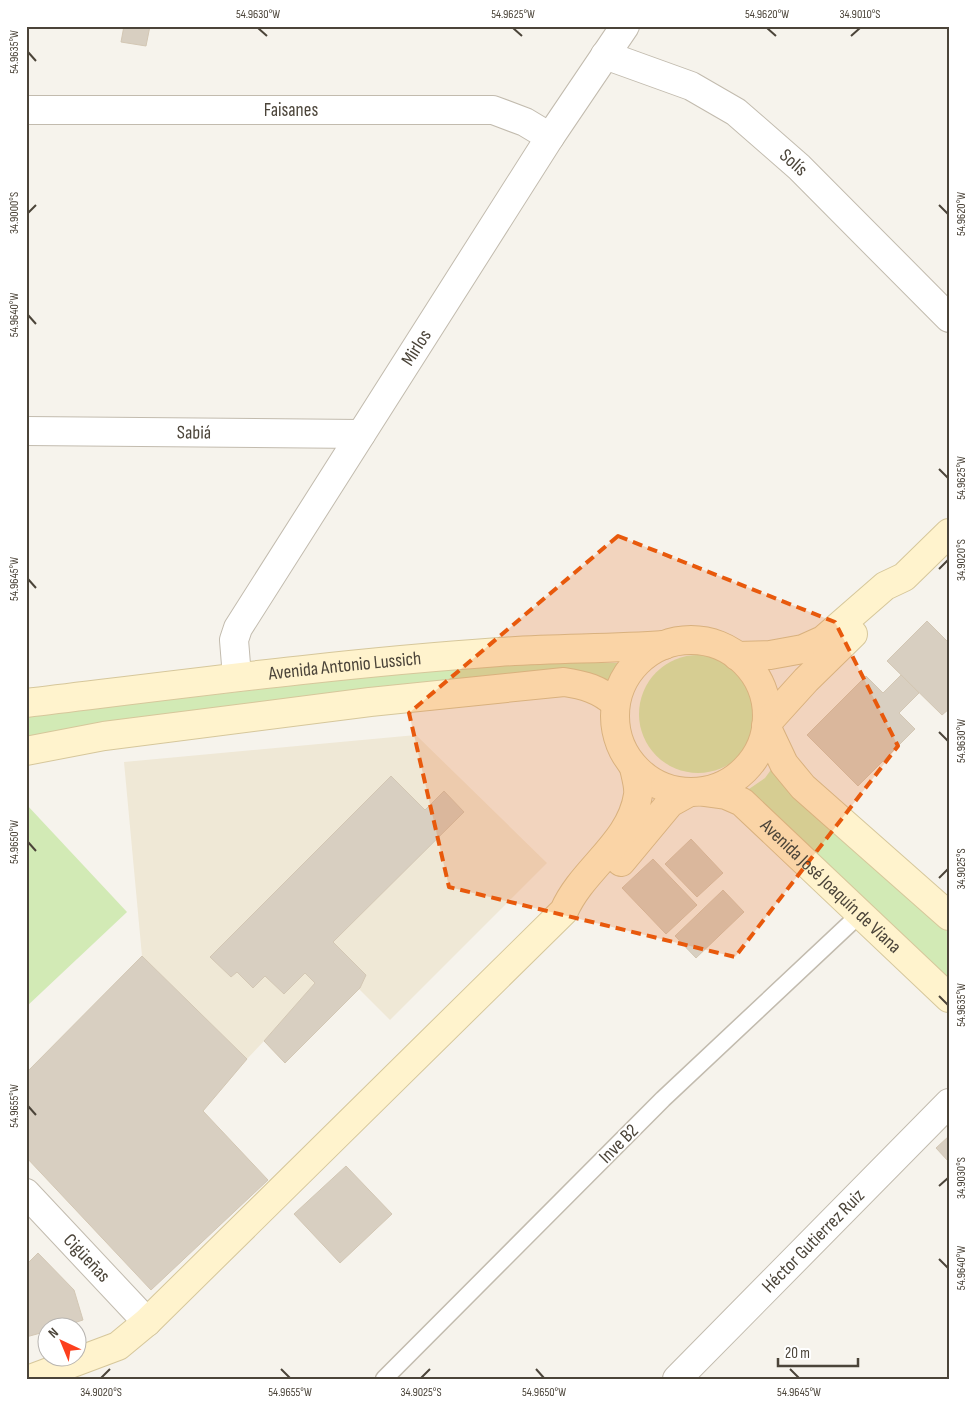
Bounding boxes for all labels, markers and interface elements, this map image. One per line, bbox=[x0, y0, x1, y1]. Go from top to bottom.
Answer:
text: 54.9630°W bbox=[236, 7, 280, 22]
text: 54.9625°W bbox=[491, 7, 535, 22]
text: 54.9620°W bbox=[745, 7, 789, 22]
text: 34.9010°S bbox=[840, 7, 881, 22]
text: 54.9635°W bbox=[7, 30, 22, 74]
street label: Faisanes bbox=[264, 99, 318, 122]
street label: Solís bbox=[775, 144, 813, 181]
text: 34.9000°S bbox=[7, 192, 22, 234]
text: 54.9620°W bbox=[954, 192, 969, 236]
text: 54.9640°W bbox=[7, 293, 22, 337]
street label: Mirlos bbox=[396, 325, 436, 370]
street label: Sabiá bbox=[177, 421, 211, 444]
text: 54.9625°W bbox=[954, 456, 969, 500]
text: 34.9020°S bbox=[954, 539, 969, 581]
text: 54.9645°W bbox=[7, 557, 22, 601]
street label: Avenida Antonio Lussich bbox=[266, 647, 422, 685]
text: 54.9630°W bbox=[954, 719, 969, 763]
street label: Avenida José Joaquín de Viana bbox=[755, 813, 906, 958]
text: 54.9650°W bbox=[7, 820, 22, 864]
text: 34.9025°S bbox=[954, 848, 969, 890]
text: 54.9635°W bbox=[954, 983, 969, 1027]
text: 54.9655°W bbox=[7, 1084, 22, 1128]
street label: Inve B2 bbox=[595, 1120, 643, 1168]
text: 34.9030°S bbox=[954, 1157, 969, 1199]
street label: Héctor Gutierrez Ruiz bbox=[757, 1184, 869, 1298]
street label: Cigüeñas bbox=[59, 1229, 115, 1287]
text: 54.9640°W bbox=[954, 1246, 969, 1290]
north arrow bbox=[38, 1318, 88, 1368]
text: N bbox=[45, 1324, 62, 1342]
scale bar bbox=[778, 1335, 858, 1367]
text: 20 m bbox=[785, 1344, 810, 1363]
text: 34.9020°S bbox=[80, 1385, 122, 1400]
text: 54.9655°W bbox=[268, 1385, 312, 1400]
text: 34.9025°S bbox=[400, 1385, 442, 1400]
text: 54.9650°W bbox=[522, 1385, 566, 1400]
text: 54.9645°W bbox=[777, 1385, 821, 1400]

